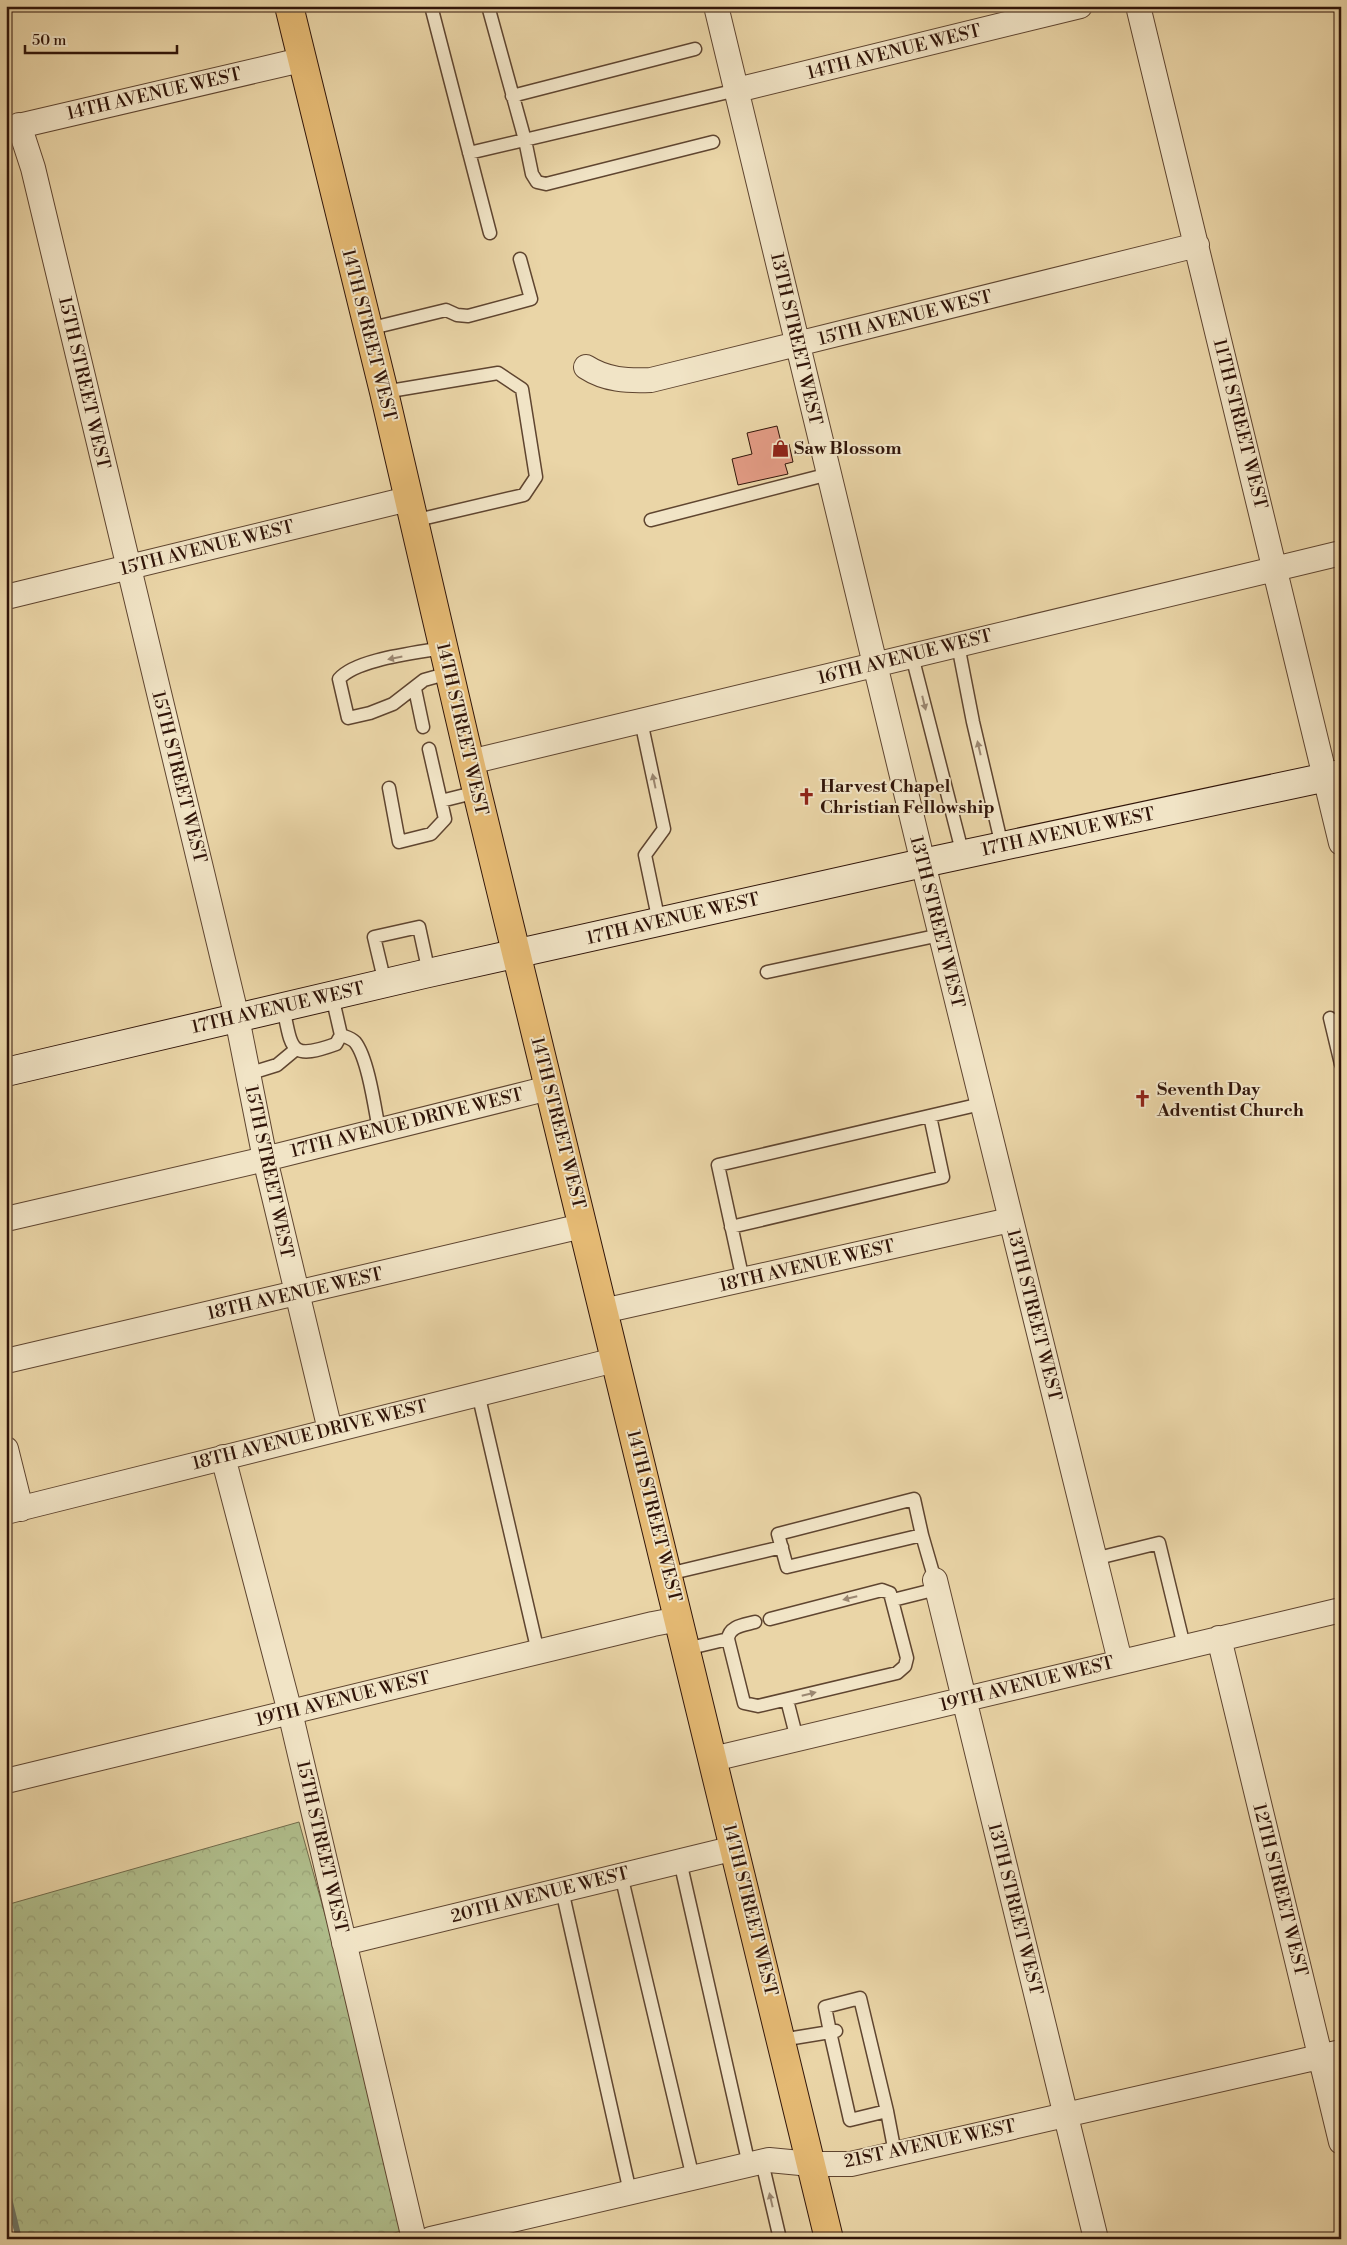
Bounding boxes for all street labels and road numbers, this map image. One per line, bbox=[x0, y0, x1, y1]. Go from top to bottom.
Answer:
street label: 14TH AVENUE WEST bbox=[805, 19, 984, 85]
street label: 14TH AVENUE WEST bbox=[64, 63, 244, 125]
street label: 14TH STREET WEST bbox=[336, 247, 402, 424]
street label: 13TH STREET WEST bbox=[765, 250, 827, 428]
street label: 15TH AVENUE WEST bbox=[816, 285, 995, 351]
street label: 15TH STREET WEST bbox=[53, 294, 115, 472]
street label: 11TH STREET WEST bbox=[1208, 336, 1272, 512]
street label: 15TH AVENUE WEST bbox=[118, 515, 297, 581]
street label: 16TH AVENUE WEST bbox=[815, 624, 995, 690]
street label: 14TH STREET WEST bbox=[431, 640, 493, 818]
street label: 15TH STREET WEST bbox=[146, 689, 212, 866]
street label: 17TH AVENUE WEST bbox=[979, 802, 1157, 862]
street label: 13TH STREET WEST bbox=[904, 834, 970, 1011]
street label: 17TH AVENUE WEST bbox=[584, 888, 762, 950]
street label: 17TH AVENUE WEST bbox=[189, 977, 367, 1039]
street label: 14TH STREET WEST bbox=[525, 1035, 591, 1212]
street label: 15TH STREET WEST bbox=[239, 1083, 299, 1261]
street label: 17TH AVENUE DRIVE WEST bbox=[288, 1083, 526, 1163]
street label: 13TH STREET WEST bbox=[1001, 1227, 1067, 1404]
street label: 18TH AVENUE WEST bbox=[717, 1235, 897, 1297]
street label: 18TH AVENUE WEST bbox=[205, 1263, 385, 1325]
street label: 18TH AVENUE DRIVE WEST bbox=[190, 1395, 430, 1475]
street label: 14TH STREET WEST bbox=[621, 1428, 687, 1605]
street label: 19TH AVENUE WEST bbox=[937, 1651, 1117, 1717]
street label: 19TH AVENUE WEST bbox=[253, 1666, 433, 1732]
street label: 15TH STREET WEST bbox=[291, 1758, 353, 1936]
street label: 12TH STREET WEST bbox=[1247, 1801, 1313, 1979]
street label: 13TH STREET WEST bbox=[982, 1821, 1048, 1998]
street label: 14TH STREET WEST bbox=[717, 1822, 783, 1999]
street label: 20TH AVENUE WEST bbox=[448, 1862, 632, 1928]
street label: 21ST AVENUE WEST bbox=[842, 2115, 1018, 2173]

